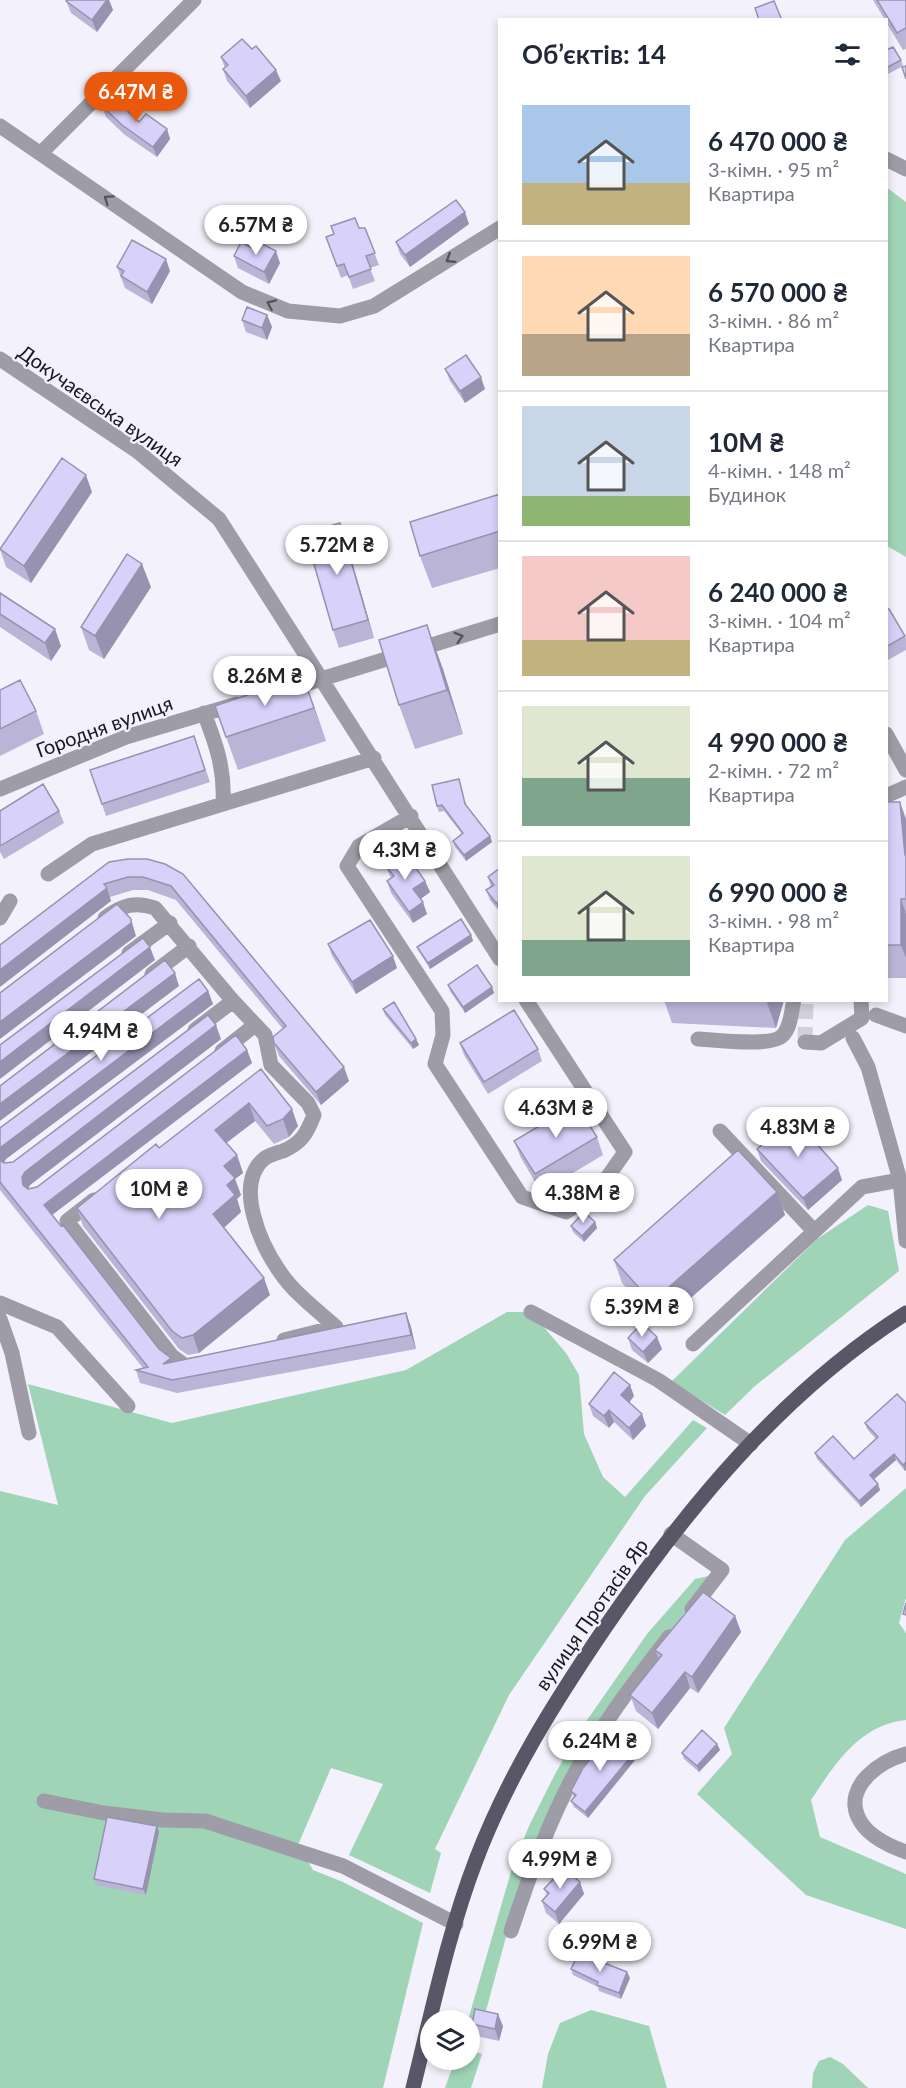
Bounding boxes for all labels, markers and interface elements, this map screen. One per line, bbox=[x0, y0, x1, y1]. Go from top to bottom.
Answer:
text: Об’єктів: 14 bbox=[522, 38, 666, 70]
icon: filters bbox=[831, 38, 864, 71]
pin: 6.47M ₴ bbox=[81, 72, 191, 123]
text: 6.47M ₴ bbox=[98, 79, 174, 103]
text: 6 470 000 ₴ bbox=[708, 125, 848, 157]
icon: home bbox=[570, 129, 642, 201]
text: 3-кімн. · 95 m² bbox=[708, 157, 839, 181]
text: Квартира bbox=[708, 181, 795, 205]
one-way arrow bbox=[103, 195, 114, 206]
pin: 6.57M ₴ bbox=[201, 205, 311, 256]
text: 6.57M ₴ bbox=[218, 212, 294, 236]
one-way arrow bbox=[446, 252, 456, 264]
text: 6 570 000 ₴ bbox=[708, 276, 848, 308]
icon: home bbox=[570, 280, 642, 352]
one-way arrow bbox=[267, 299, 278, 311]
text: 3-кімн. · 86 m² bbox=[708, 308, 839, 332]
text: Квартира bbox=[708, 332, 795, 356]
street label: Докучаєвська вулиця bbox=[14, 339, 188, 471]
text: 10M ₴ bbox=[708, 426, 785, 458]
icon: home bbox=[570, 430, 642, 502]
text: 4-кімн. · 148 m² bbox=[708, 458, 851, 482]
text: Будинок bbox=[708, 482, 786, 506]
pin: 5.72M ₴ bbox=[282, 525, 392, 576]
text: 5.72M ₴ bbox=[299, 532, 375, 556]
text: 6 240 000 ₴ bbox=[708, 576, 848, 608]
icon: home bbox=[570, 580, 642, 652]
text: 3-кімн. · 104 m² bbox=[708, 608, 851, 632]
one-way arrow bbox=[453, 632, 464, 644]
text: Квартира bbox=[708, 632, 795, 656]
pin: 8.26M ₴ bbox=[210, 656, 320, 707]
text: 8.26M ₴ bbox=[227, 663, 303, 687]
street label: Городня вулиця bbox=[32, 690, 176, 762]
text: 4 990 000 ₴ bbox=[708, 726, 848, 758]
icon: home bbox=[570, 730, 642, 802]
text: 2-кімн. · 72 m² bbox=[708, 758, 839, 782]
text: Квартира bbox=[708, 782, 795, 806]
pin: 4.3M ₴ bbox=[356, 830, 454, 881]
text: 4.3M ₴ bbox=[373, 837, 437, 861]
text: 6 990 000 ₴ bbox=[708, 876, 848, 908]
icon: home bbox=[570, 880, 642, 952]
text: 3-кімн. · 98 m² bbox=[708, 908, 839, 932]
text: Квартира bbox=[708, 932, 795, 956]
pin: 4.94M ₴ bbox=[46, 1011, 156, 1062]
text: 4.94M ₴ bbox=[63, 1018, 139, 1042]
pin: 4.63M ₴ bbox=[501, 1088, 611, 1139]
text: 4.63M ₴ bbox=[518, 1095, 594, 1119]
pin: 4.83M ₴ bbox=[743, 1107, 853, 1158]
text: 4.83M ₴ bbox=[760, 1114, 836, 1138]
pin: 10M ₴ bbox=[117, 1169, 201, 1220]
pin: 4.38M ₴ bbox=[528, 1173, 638, 1224]
text: 10M ₴ bbox=[129, 1176, 189, 1200]
text: 4.38M ₴ bbox=[545, 1180, 621, 1204]
pin: 5.39M ₴ bbox=[587, 1287, 697, 1338]
text: 5.39M ₴ bbox=[604, 1294, 680, 1318]
street label: вулиця Протасів Яр bbox=[530, 1534, 652, 1694]
pin: 6.24M ₴ bbox=[545, 1721, 655, 1772]
text: 6.24M ₴ bbox=[562, 1728, 638, 1752]
pin: 4.99M ₴ bbox=[505, 1839, 615, 1890]
text: 4.99M ₴ bbox=[522, 1846, 598, 1870]
pin: 6.99M ₴ bbox=[545, 1922, 655, 1973]
text: 6.99M ₴ bbox=[562, 1929, 638, 1953]
map controls bbox=[420, 2010, 480, 2070]
button: layers bbox=[420, 2010, 480, 2070]

